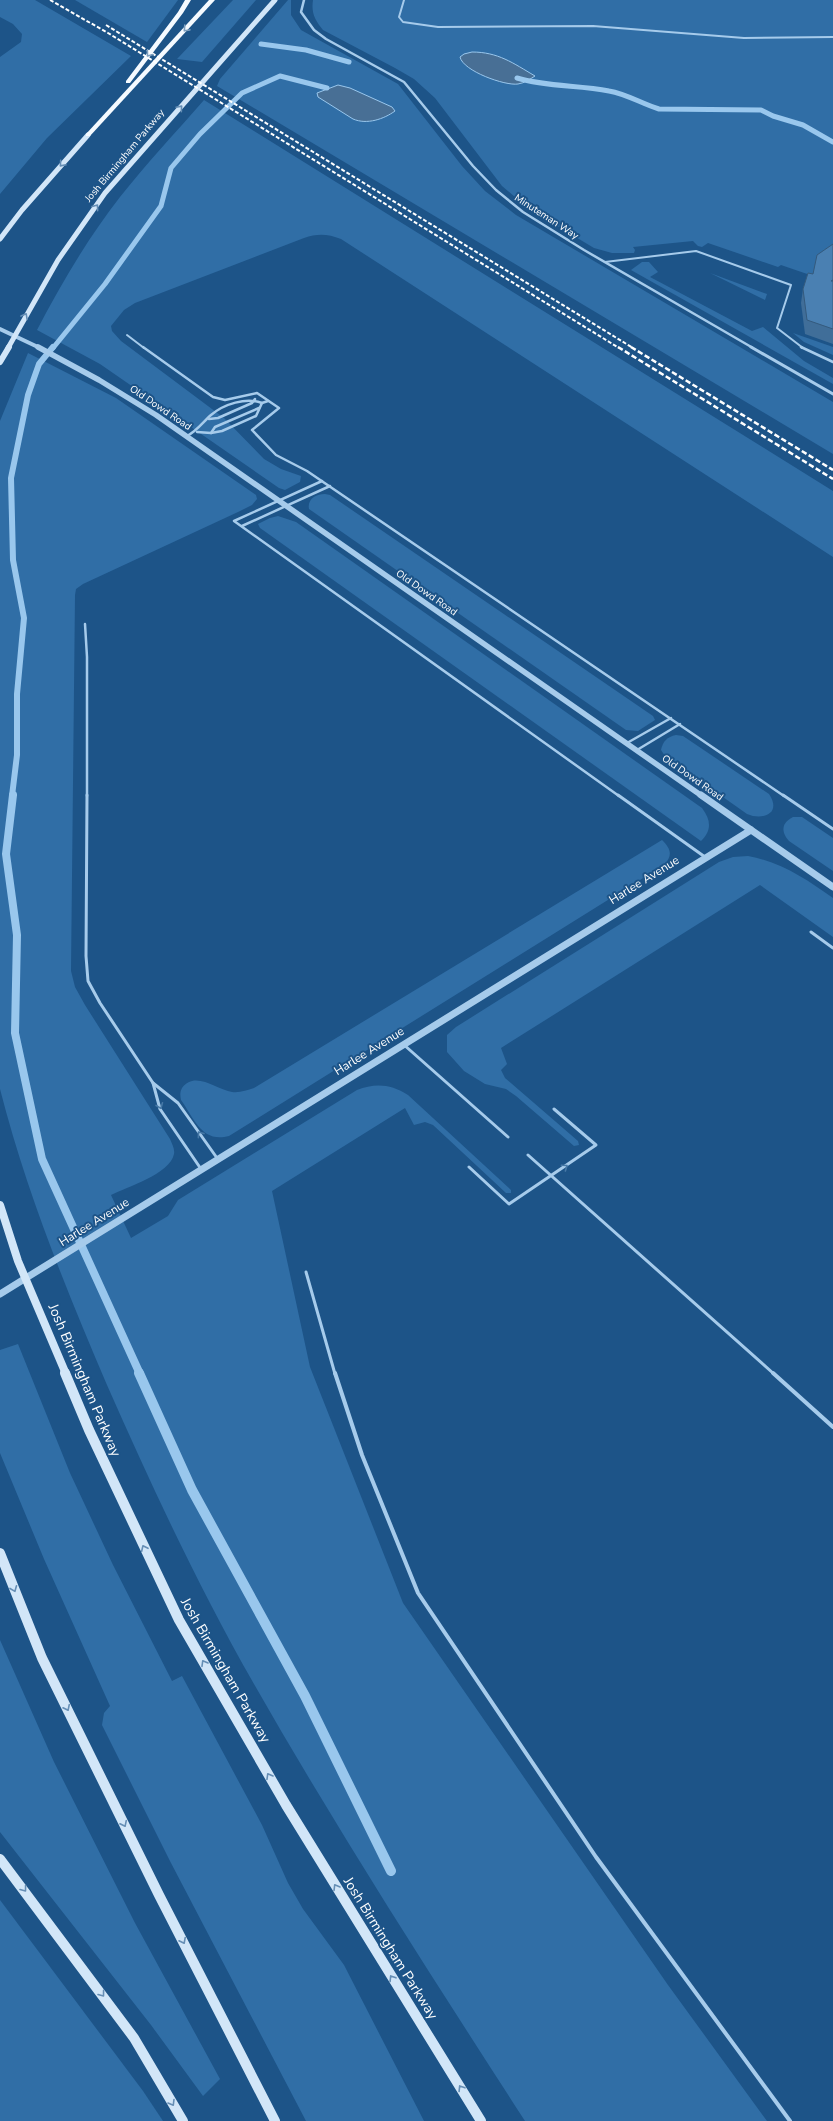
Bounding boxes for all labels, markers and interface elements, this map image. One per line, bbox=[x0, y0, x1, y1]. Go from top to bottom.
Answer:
one-way arrow bbox=[184, 24, 191, 31]
one-way arrow bbox=[146, 50, 153, 57]
street label: Josh Birmingham Parkway bbox=[81, 105, 168, 206]
one-way arrow bbox=[175, 105, 182, 112]
one-way arrow bbox=[59, 159, 67, 167]
street label: Minuteman Way bbox=[512, 191, 582, 243]
one-way arrow bbox=[91, 204, 98, 211]
one-way arrow bbox=[21, 313, 28, 320]
street label: Old Dowd Road bbox=[127, 382, 194, 434]
street label: Old Dowd Road bbox=[393, 566, 460, 619]
street label: Old Dowd Road bbox=[659, 751, 726, 804]
street label: Harlee Avenue bbox=[606, 852, 682, 908]
street label: Harlee Avenue bbox=[331, 1023, 407, 1079]
one-way arrow bbox=[156, 1103, 164, 1110]
one-way arrow bbox=[197, 1131, 205, 1138]
one-way arrow bbox=[561, 1164, 568, 1172]
street label: Harlee Avenue bbox=[56, 1194, 132, 1250]
street label: Josh Birmingham Parkway bbox=[43, 1300, 126, 1460]
one-way arrow bbox=[141, 1544, 149, 1551]
one-way arrow bbox=[10, 1585, 18, 1592]
street label: Josh Birmingham Parkway bbox=[176, 1593, 275, 1747]
one-way arrow bbox=[201, 1660, 208, 1667]
one-way arrow bbox=[62, 1704, 70, 1711]
one-way arrow bbox=[266, 1773, 273, 1780]
one-way arrow bbox=[119, 1820, 127, 1828]
street label: Josh Birmingham Parkway bbox=[338, 1873, 443, 2024]
one-way arrow bbox=[333, 1884, 340, 1891]
one-way arrow bbox=[19, 1885, 26, 1892]
one-way arrow bbox=[178, 1936, 185, 1944]
one-way arrow bbox=[389, 1975, 397, 1982]
one-way arrow bbox=[97, 1989, 104, 1996]
one-way arrow bbox=[458, 2085, 466, 2092]
one-way arrow bbox=[168, 2099, 175, 2106]

